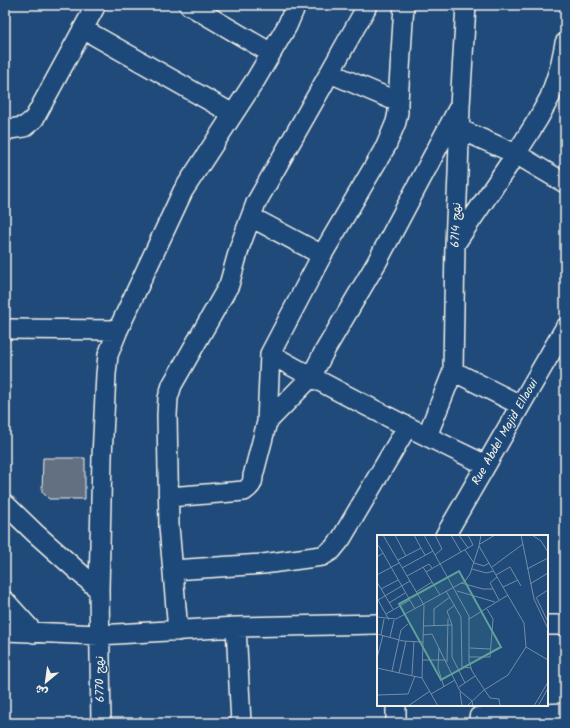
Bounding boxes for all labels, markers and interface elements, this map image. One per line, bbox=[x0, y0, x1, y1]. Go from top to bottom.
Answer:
street label: نهج 6714 bbox=[446, 202, 466, 248]
street label: Rue Abdel Majid Ellaoui bbox=[467, 374, 544, 489]
inset map bbox=[377, 535, 548, 706]
street label: نهج 6770 bbox=[90, 656, 110, 702]
north arrow bbox=[26, 662, 66, 702]
text: ش bbox=[32, 679, 51, 701]

